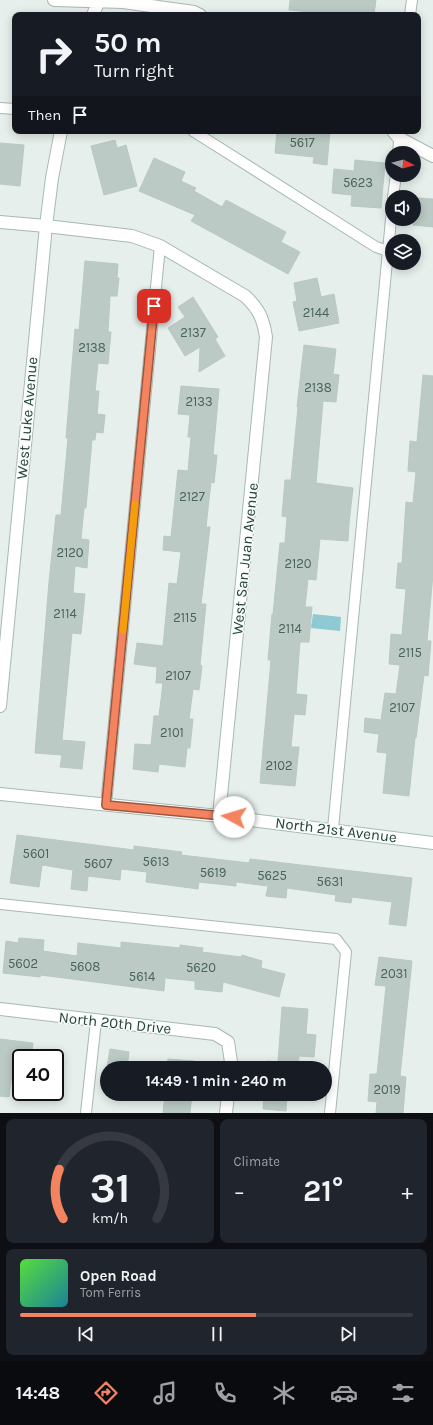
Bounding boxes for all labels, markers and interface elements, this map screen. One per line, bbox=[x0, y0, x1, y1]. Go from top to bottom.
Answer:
text: 50 m bbox=[94, 26, 162, 59]
icon: right bbox=[28, 28, 80, 80]
text: Turn right bbox=[94, 60, 174, 82]
icon: arrive bbox=[69, 104, 91, 126]
text: Then bbox=[28, 106, 61, 124]
house number: 5617 bbox=[289, 135, 315, 150]
north arrow bbox=[385, 146, 421, 182]
map controls bbox=[385, 146, 421, 270]
house number: 5623 bbox=[343, 175, 373, 190]
button: sound bbox=[385, 190, 421, 226]
button: layers bbox=[385, 234, 421, 270]
pin bbox=[137, 289, 171, 323]
icon: arrive bbox=[143, 295, 165, 317]
house number: 2144 bbox=[303, 305, 329, 320]
house number: 2137 bbox=[180, 325, 206, 340]
house number: 2138 bbox=[78, 340, 106, 355]
street label: West Luke Avenue bbox=[13, 356, 41, 480]
house number: 2138 bbox=[304, 380, 332, 395]
house number: 2133 bbox=[185, 394, 213, 409]
street label: West San Juan Avenue bbox=[228, 482, 262, 636]
house number: 2127 bbox=[179, 489, 205, 504]
house number: 2120 bbox=[56, 545, 84, 560]
house number: 2120 bbox=[284, 556, 312, 571]
house number: 2114 bbox=[53, 606, 77, 621]
house number: 2115 bbox=[173, 610, 197, 625]
house number: 2114 bbox=[278, 621, 302, 636]
house number: 2115 bbox=[398, 645, 422, 660]
house number: 2107 bbox=[165, 668, 191, 683]
house number: 2107 bbox=[389, 700, 415, 715]
house number: 2101 bbox=[160, 725, 184, 740]
house number: 2102 bbox=[265, 758, 293, 773]
position arrow bbox=[213, 796, 255, 838]
street label: North 21st Avenue bbox=[274, 814, 398, 846]
house number: 5601 bbox=[23, 846, 49, 861]
house number: 5613 bbox=[143, 854, 169, 869]
house number: 5607 bbox=[84, 856, 112, 871]
house number: 5619 bbox=[200, 865, 226, 880]
house number: 5625 bbox=[257, 868, 287, 883]
house number: 5631 bbox=[317, 874, 343, 889]
house number: 5602 bbox=[8, 956, 38, 971]
house number: 5608 bbox=[70, 959, 100, 974]
house number: 5620 bbox=[186, 960, 216, 975]
house number: 2031 bbox=[380, 966, 408, 981]
house number: 5614 bbox=[129, 969, 155, 984]
street label: North 20th Drive bbox=[58, 1008, 172, 1038]
speed limit sign: 40 bbox=[12, 1049, 64, 1101]
text: 14:49 · 1 min · 240 m bbox=[145, 1072, 287, 1090]
house number: 2019 bbox=[373, 1082, 401, 1097]
text: Climate bbox=[234, 1154, 280, 1169]
text: 31 bbox=[89, 1164, 130, 1212]
text: 21° bbox=[303, 1173, 344, 1209]
text: − bbox=[234, 1179, 245, 1205]
text: + bbox=[401, 1179, 413, 1205]
text: km/h bbox=[92, 1210, 128, 1227]
text: Open Road bbox=[80, 1267, 157, 1285]
text: Tom Ferris bbox=[80, 1285, 141, 1300]
icon: previous bbox=[75, 1323, 97, 1345]
icon: pause bbox=[206, 1323, 228, 1345]
icon: next bbox=[337, 1323, 359, 1345]
icon: directions bbox=[92, 1379, 120, 1407]
icon: music bbox=[151, 1379, 179, 1407]
icon: phone bbox=[211, 1379, 239, 1407]
icon: climate bbox=[270, 1379, 298, 1407]
icon: car bbox=[330, 1379, 358, 1407]
icon: filters bbox=[389, 1379, 417, 1407]
text: 14:48 bbox=[16, 1382, 60, 1404]

